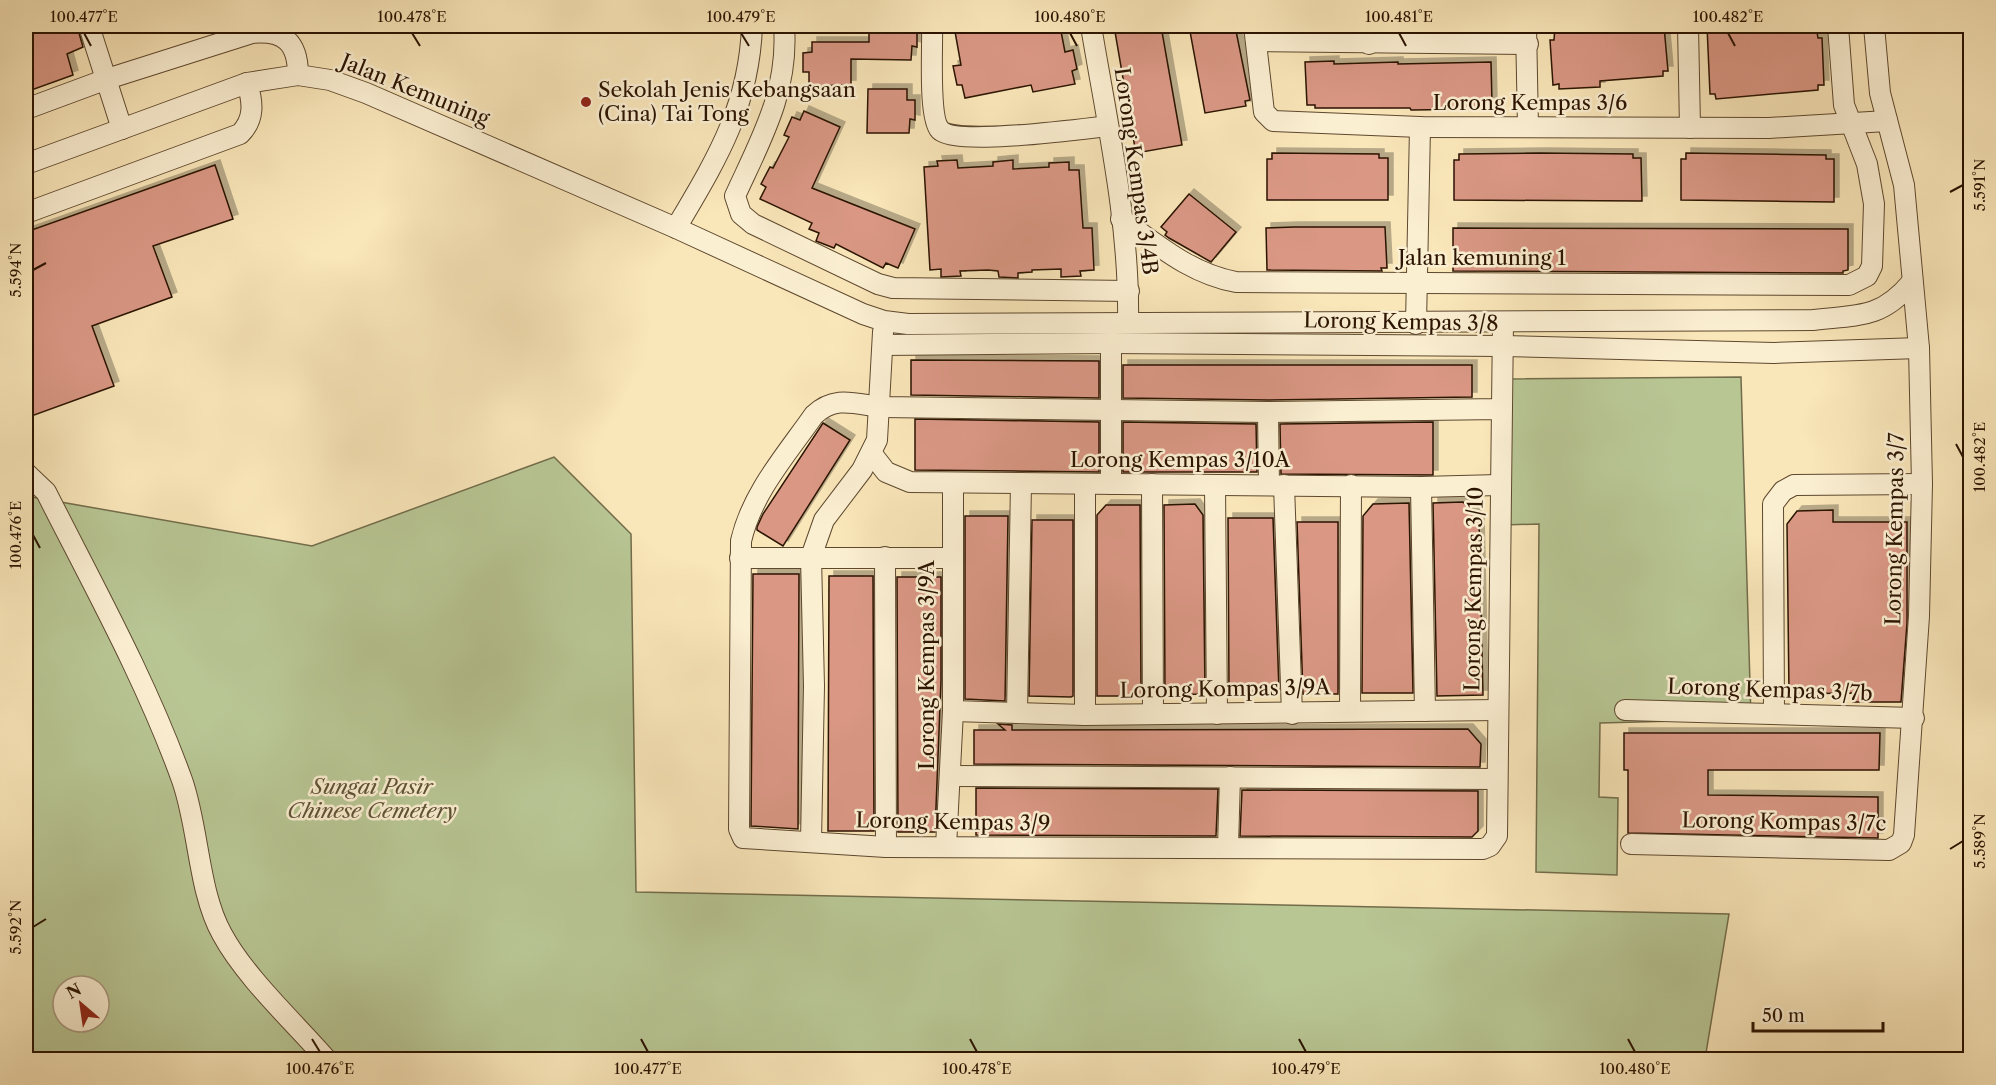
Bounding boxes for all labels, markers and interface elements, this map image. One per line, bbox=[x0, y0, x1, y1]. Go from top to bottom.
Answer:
text: 100.477°E bbox=[50, 7, 118, 26]
text: 100.478°E bbox=[377, 7, 447, 26]
text: 100.479°E bbox=[706, 7, 776, 26]
text: 100.480°E bbox=[1034, 7, 1106, 26]
text: 100.481°E bbox=[1365, 7, 1433, 26]
text: 100.482°E bbox=[1693, 7, 1763, 26]
street label: Jalan Kemuning bbox=[334, 47, 494, 131]
street label: Lorong Kempas 3/4B bbox=[1110, 66, 1163, 276]
place label: Sekolah Jenis Kebangsaan (Cina) Tai Tong bbox=[598, 77, 856, 126]
street label: Lorong Kempas 3/6 bbox=[1433, 90, 1627, 115]
marker: Sekolah Jenis Kebangsaan (Cina) Tai Tong bbox=[579, 95, 593, 109]
text: 5.591°N bbox=[1970, 159, 1989, 211]
text: 5.594°N bbox=[6, 243, 25, 297]
street label: Jalan kemuning 1 bbox=[1395, 245, 1566, 270]
street label: Lorong Kempas 3/8 bbox=[1303, 307, 1499, 336]
text: 100.482°E bbox=[1970, 422, 1989, 492]
street label: Lorong Kempas 3/7 bbox=[1880, 432, 1909, 626]
street label: Lorong Kempas 3/10A bbox=[1070, 447, 1290, 472]
street label: Lorong Kempas 3/10 bbox=[1459, 486, 1488, 692]
text: 100.476°E bbox=[6, 501, 25, 569]
street label: Lorong Kempas 3/9A bbox=[914, 560, 939, 770]
street label: Lorong Kempas 3/7b bbox=[1667, 673, 1873, 706]
street label: Lorong Kompas 3/9A bbox=[1119, 674, 1331, 703]
park label: Sungai Pasir Chinese Cemetery bbox=[287, 774, 457, 823]
street label: Lorong Kempas 3/9 bbox=[855, 807, 1051, 836]
street label: Lorong Kompas 3/7c bbox=[1681, 807, 1887, 836]
text: 5.589°N bbox=[1970, 813, 1989, 869]
text: 5.592°N bbox=[6, 899, 25, 955]
north arrow bbox=[51, 974, 111, 1034]
text: N bbox=[63, 979, 85, 1003]
scale bar bbox=[1753, 995, 1884, 1033]
text: 50 m bbox=[1762, 1005, 1805, 1027]
text: 100.476°E bbox=[286, 1059, 354, 1078]
text: 100.477°E bbox=[614, 1059, 682, 1078]
text: 100.478°E bbox=[942, 1059, 1012, 1078]
text: 100.479°E bbox=[1271, 1059, 1341, 1078]
text: 100.480°E bbox=[1599, 1059, 1671, 1078]

